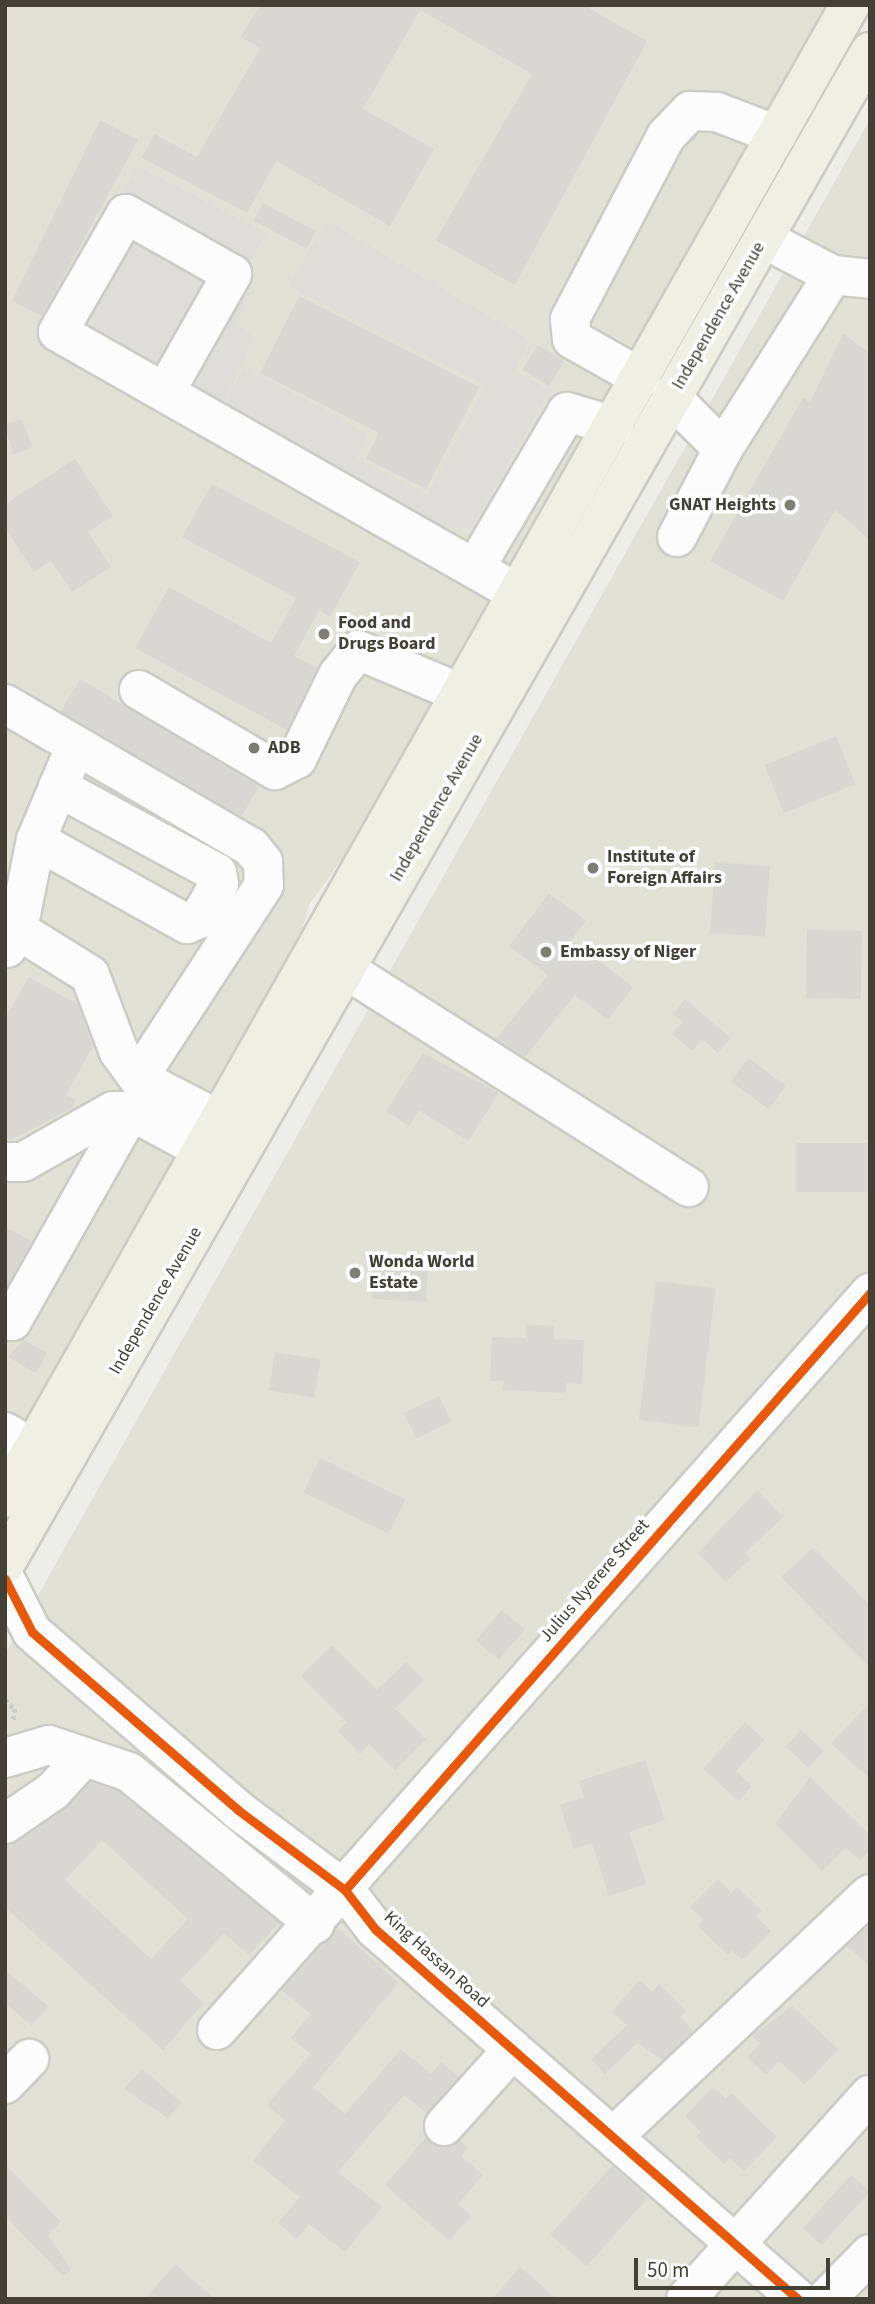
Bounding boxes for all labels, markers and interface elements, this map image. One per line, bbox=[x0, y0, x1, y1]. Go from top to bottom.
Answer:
street label: Independence Avenue bbox=[668, 238, 770, 394]
place label: GNAT Heights bbox=[669, 494, 776, 516]
marker: GNAT Heights bbox=[782, 497, 798, 513]
place label: Food and Drugs Board bbox=[338, 613, 435, 656]
marker: Food and Drugs Board bbox=[316, 626, 332, 642]
street label: Independence Avenue bbox=[386, 730, 488, 886]
place label: ADB bbox=[268, 737, 301, 759]
marker: ADB bbox=[246, 740, 262, 756]
place label: Institute of Foreign Affairs bbox=[607, 847, 722, 890]
marker: Institute of Foreign Affairs bbox=[585, 860, 601, 876]
place label: Embassy of Niger bbox=[560, 941, 696, 963]
marker: Embassy of Niger bbox=[538, 944, 554, 960]
street label: Independence Avenue bbox=[105, 1223, 207, 1379]
place label: Wonda World Estate bbox=[369, 1252, 475, 1294]
marker: Wonda World Estate bbox=[347, 1265, 363, 1281]
street label: Julius Nyerere Street bbox=[536, 1515, 654, 1647]
street label: King Hassan Road bbox=[379, 1907, 493, 2013]
scale bar bbox=[637, 2244, 833, 2288]
text: 50 m bbox=[647, 2255, 689, 2285]

